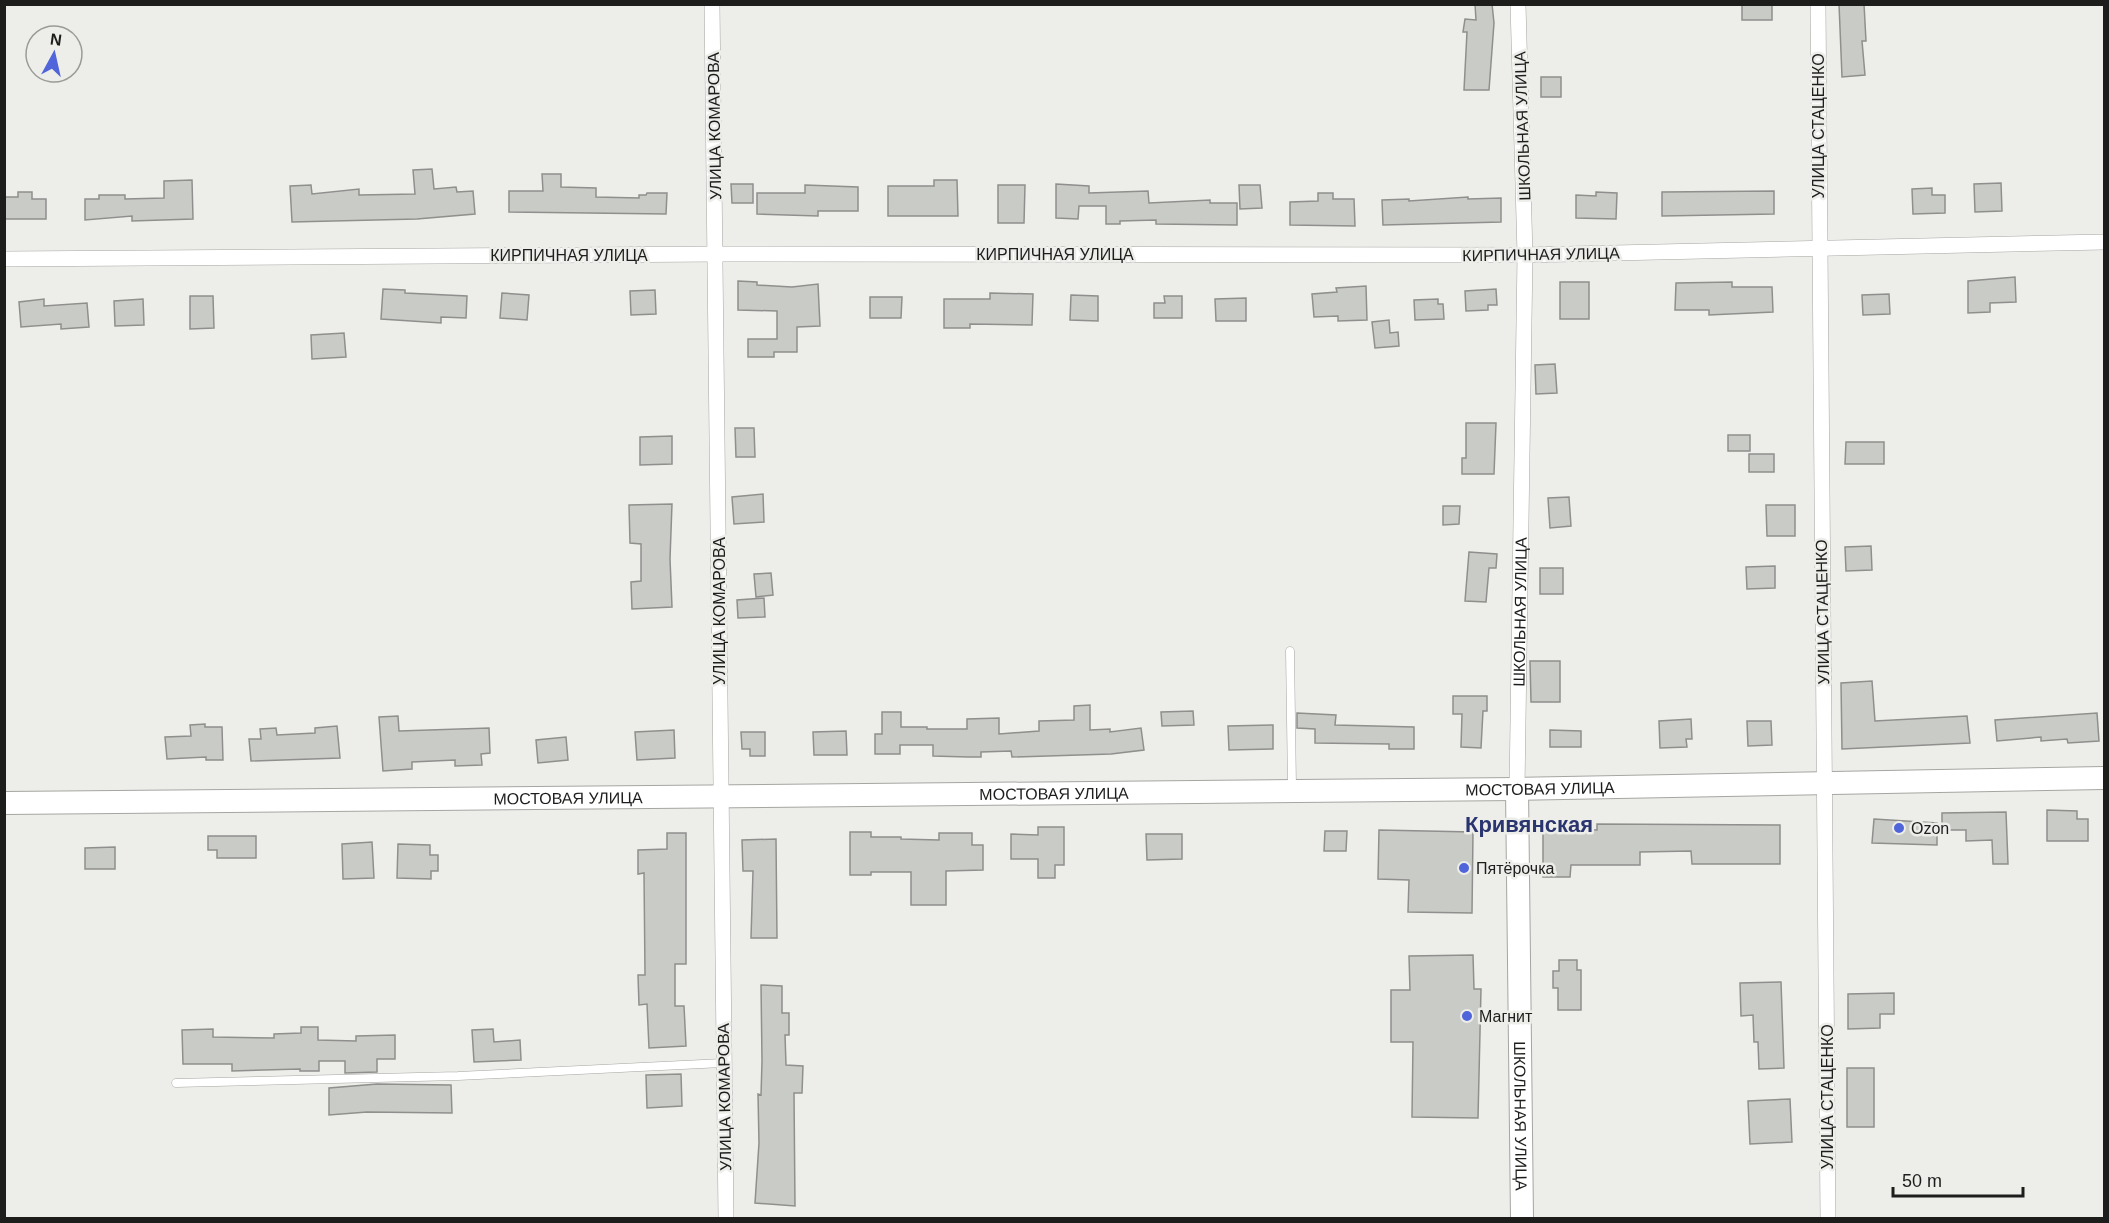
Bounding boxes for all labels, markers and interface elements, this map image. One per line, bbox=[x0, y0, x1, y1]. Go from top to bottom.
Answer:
north arrow bbox=[24, 24, 84, 84]
text: N bbox=[49, 30, 63, 49]
street label: ШКОЛЬНАЯ УЛИЦА bbox=[1511, 51, 1534, 201]
street label: УЛИЦА КОМАРОВА bbox=[705, 52, 724, 200]
street label: УЛИЦА СТАЦЕНКО bbox=[1810, 53, 1827, 199]
street label: КИРПИЧНАЯ УЛИЦА bbox=[1462, 245, 1620, 264]
street label: КИРПИЧНАЯ УЛИЦА bbox=[976, 246, 1134, 263]
street label: КИРПИЧНАЯ УЛИЦА bbox=[490, 247, 648, 264]
street label: УЛИЦА КОМАРОВА bbox=[711, 537, 728, 685]
street label: ШКОЛЬНАЯ УЛИЦА bbox=[1511, 537, 1530, 687]
street label: УЛИЦА СТАЦЕНКО bbox=[1813, 539, 1832, 685]
street label: МОСТОВАЯ УЛИЦА bbox=[1465, 779, 1615, 798]
street label: МОСТОВАЯ УЛИЦА bbox=[979, 785, 1129, 803]
street label: МОСТОВАЯ УЛИЦА bbox=[493, 789, 643, 807]
district label: Кривянская bbox=[1465, 812, 1593, 837]
place label: Ozon bbox=[1911, 820, 1949, 837]
marker: Ozon bbox=[1892, 821, 1906, 835]
place label: Пятёрочка bbox=[1476, 860, 1555, 877]
marker: Пятёрочка bbox=[1457, 861, 1471, 875]
place label: Магнит bbox=[1479, 1008, 1533, 1025]
marker: Магнит bbox=[1460, 1009, 1474, 1023]
street label: УЛИЦА КОМАРОВА bbox=[715, 1023, 734, 1171]
street label: УЛИЦА СТАЦЕНКО bbox=[1819, 1024, 1836, 1170]
street label: ШКОЛЬНАЯ УЛИЦА bbox=[1511, 1041, 1530, 1191]
scale bar bbox=[1893, 1160, 2024, 1198]
text: 50 m bbox=[1902, 1171, 1942, 1191]

